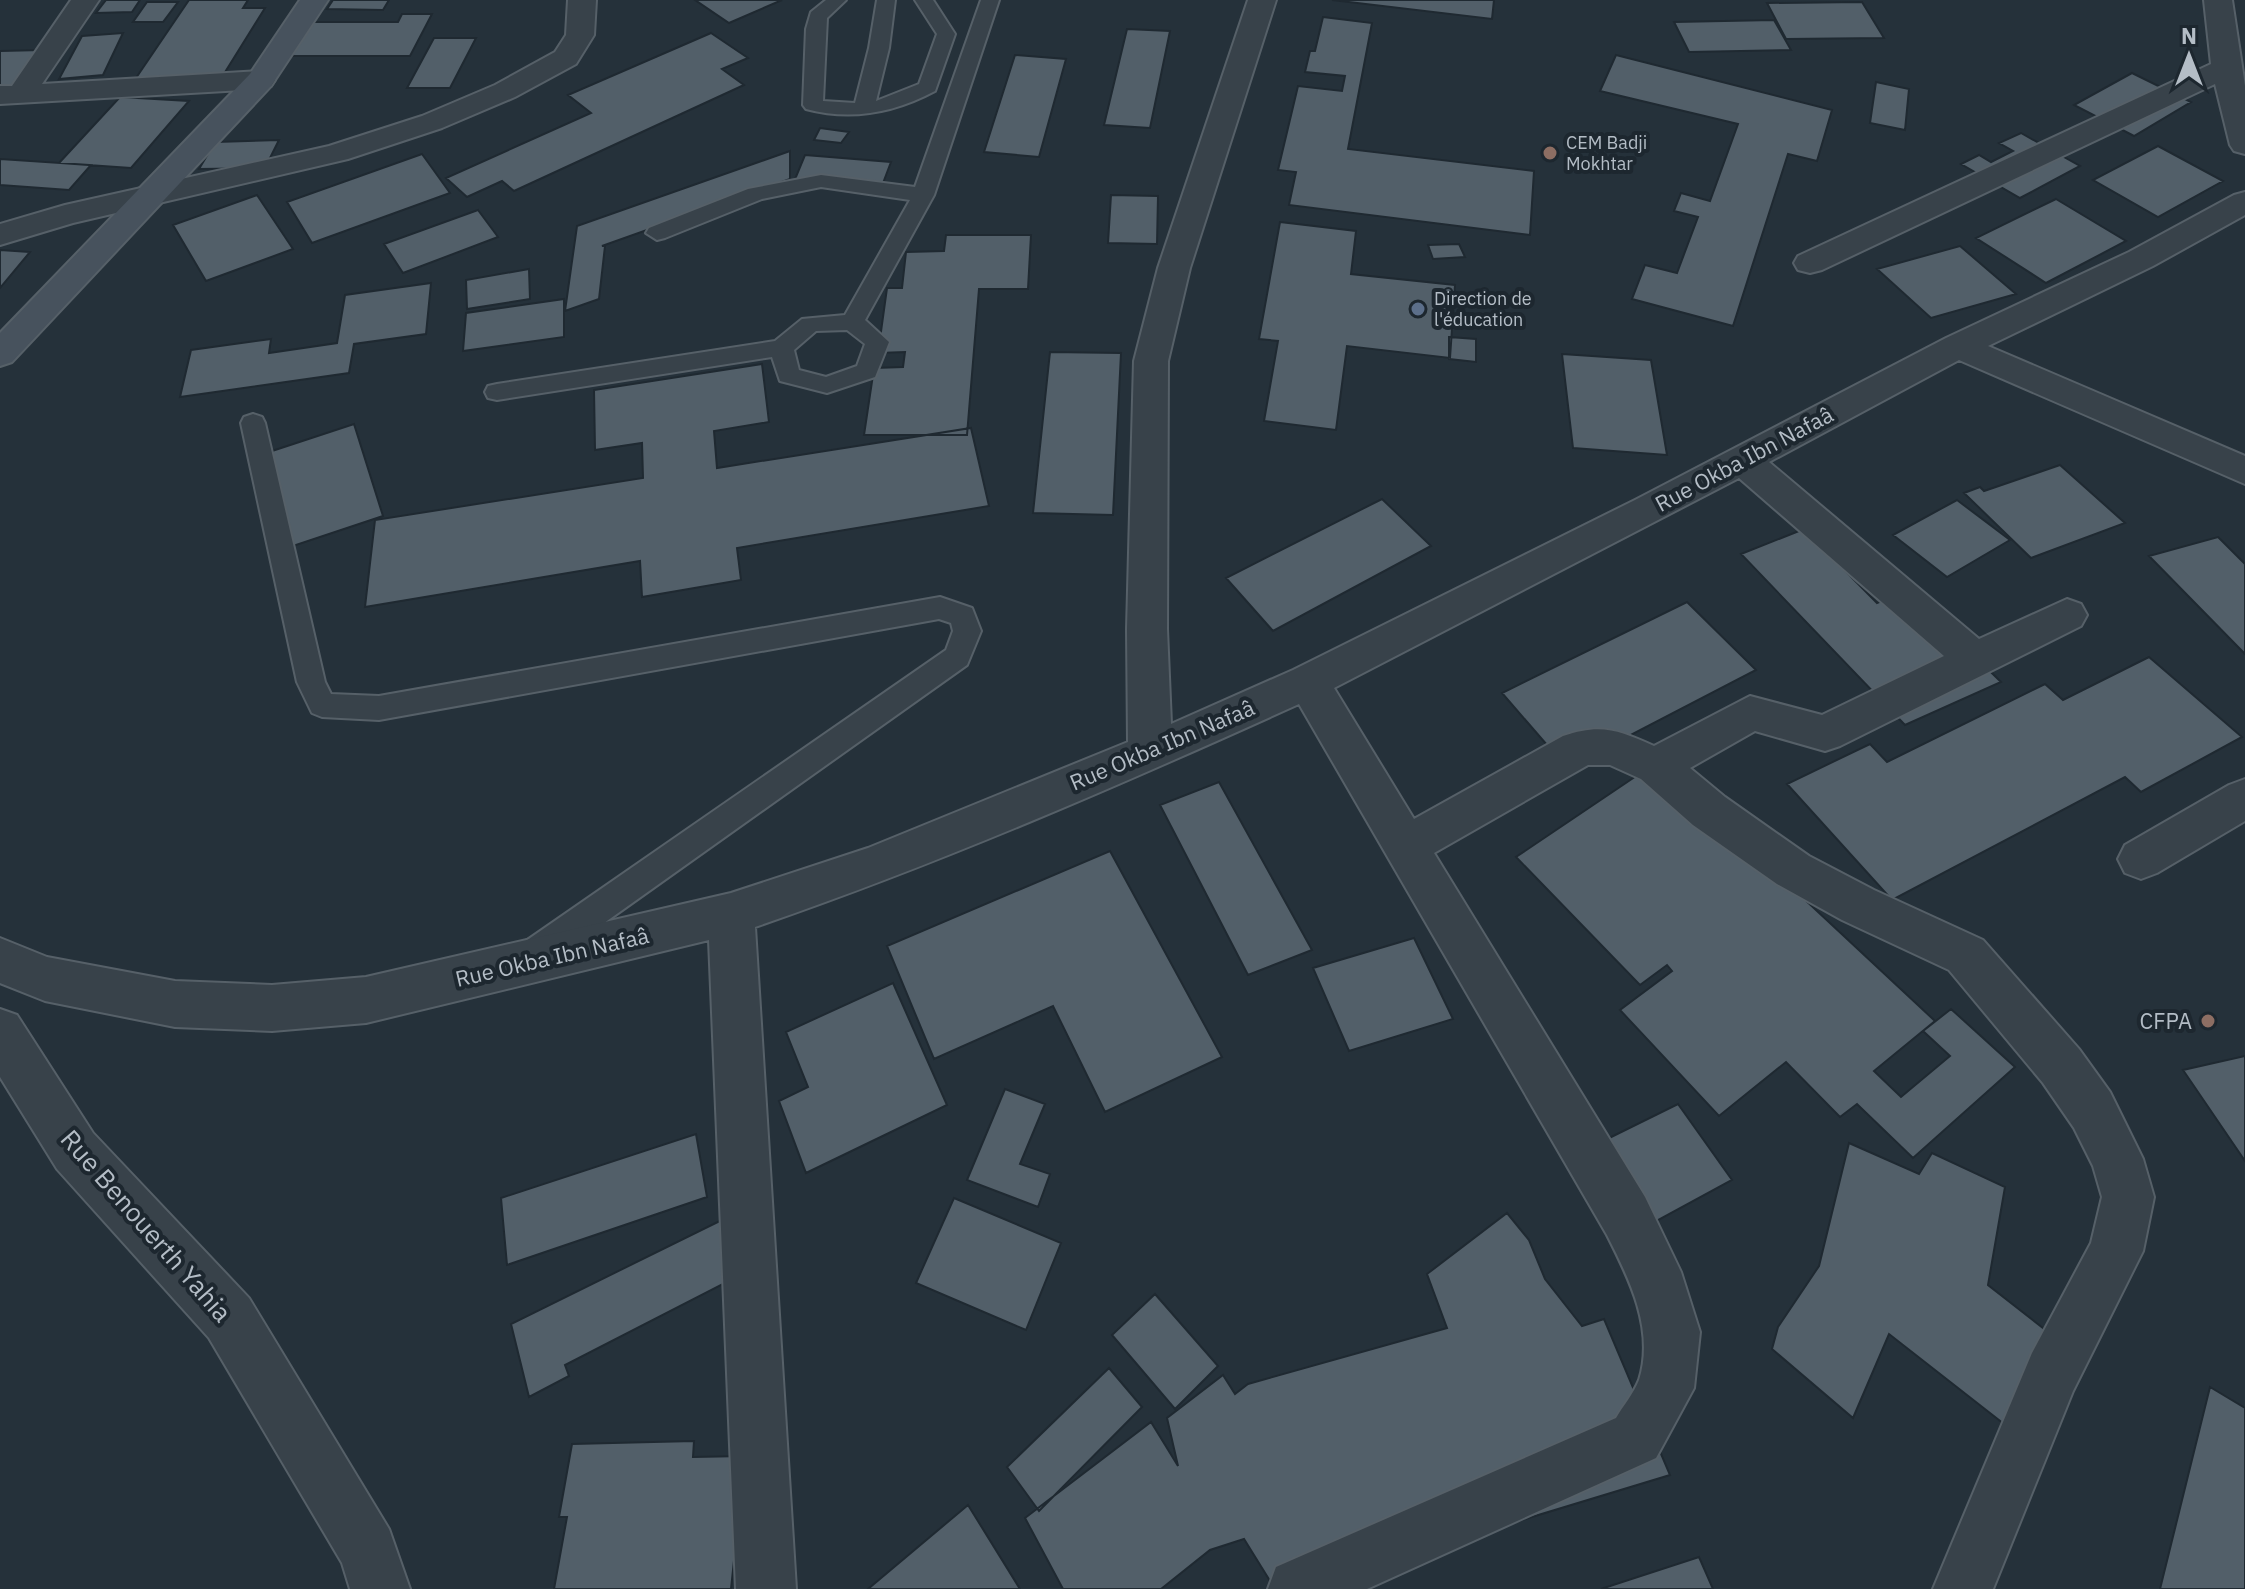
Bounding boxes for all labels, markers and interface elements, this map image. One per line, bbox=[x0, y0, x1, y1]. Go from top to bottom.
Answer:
north arrow bbox=[2149, 16, 2229, 96]
text: N bbox=[2181, 21, 2197, 50]
place label: CEM Badji Mokhtar bbox=[1566, 131, 1647, 175]
marker: CEM Badji Mokhtar bbox=[1541, 144, 1559, 162]
place label: Direction de l'éducation bbox=[1434, 287, 1532, 331]
marker: Direction de l'éducation bbox=[1409, 300, 1427, 318]
street label: Rue Okba Ibn Nafaâ bbox=[1650, 399, 1838, 518]
street label: Rue Okba Ibn Nafaâ bbox=[1065, 692, 1259, 797]
street label: Rue Okba Ibn Nafaâ bbox=[452, 920, 652, 993]
place label: CFPA bbox=[2140, 1006, 2192, 1035]
marker: CFPA bbox=[2199, 1012, 2217, 1030]
street label: Rue Benouerth Yahia bbox=[54, 1122, 240, 1329]

